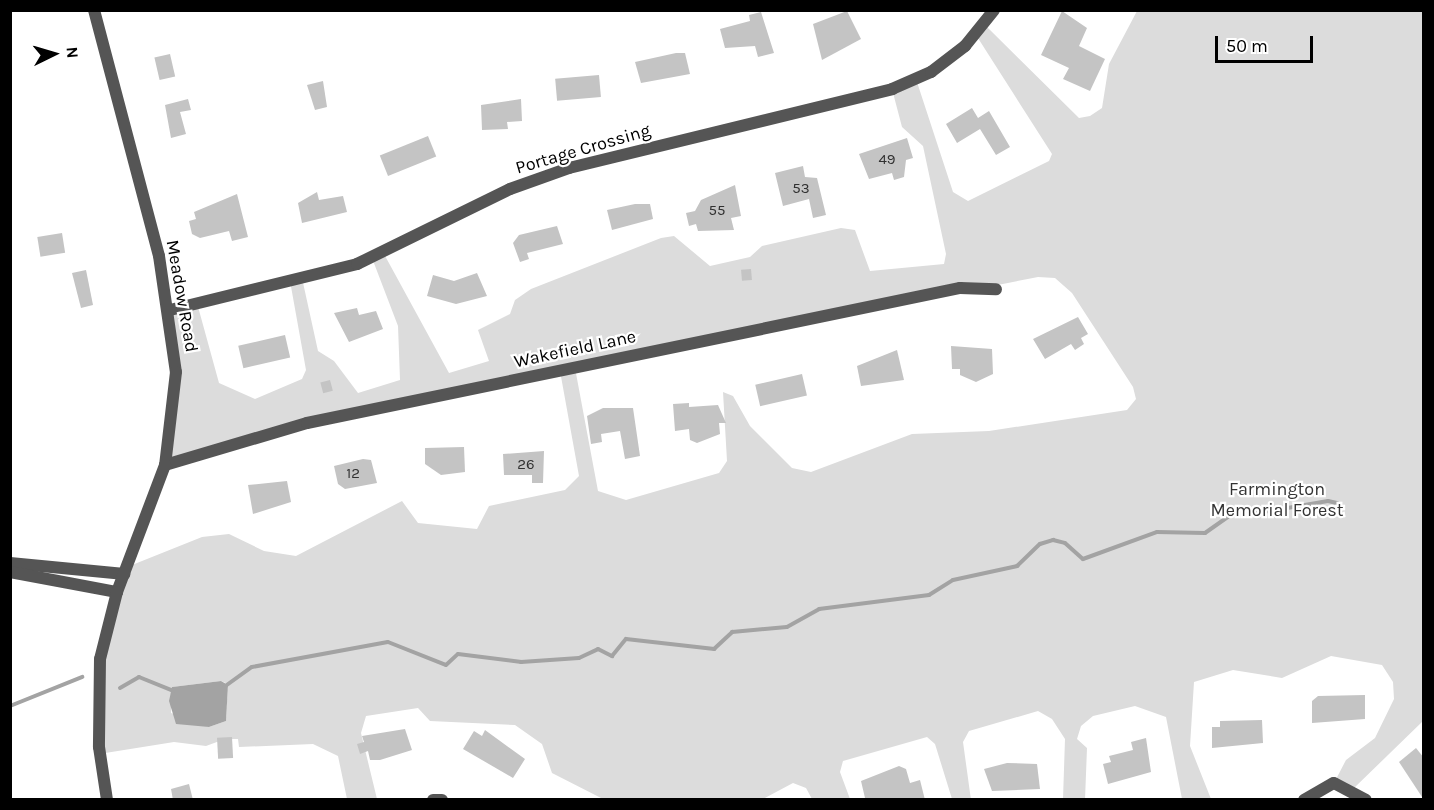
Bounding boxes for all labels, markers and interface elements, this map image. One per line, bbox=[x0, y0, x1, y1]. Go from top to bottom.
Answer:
north arrow bbox=[24, 24, 84, 84]
scale bar bbox=[1218, 24, 1316, 62]
text: 50 m bbox=[1226, 35, 1268, 57]
text: N bbox=[62, 46, 82, 59]
street label: Portage Crossing bbox=[513, 119, 653, 179]
house number: 49 bbox=[878, 151, 896, 169]
house number: 53 bbox=[792, 180, 810, 198]
house number: 55 bbox=[709, 202, 725, 220]
street label: Meadow Road bbox=[161, 238, 203, 354]
street label: Wakefield Lane bbox=[512, 326, 638, 372]
house number: 26 bbox=[517, 456, 535, 474]
house number: 12 bbox=[346, 465, 360, 483]
park label: Farmington Memorial Forest bbox=[1210, 479, 1344, 522]

